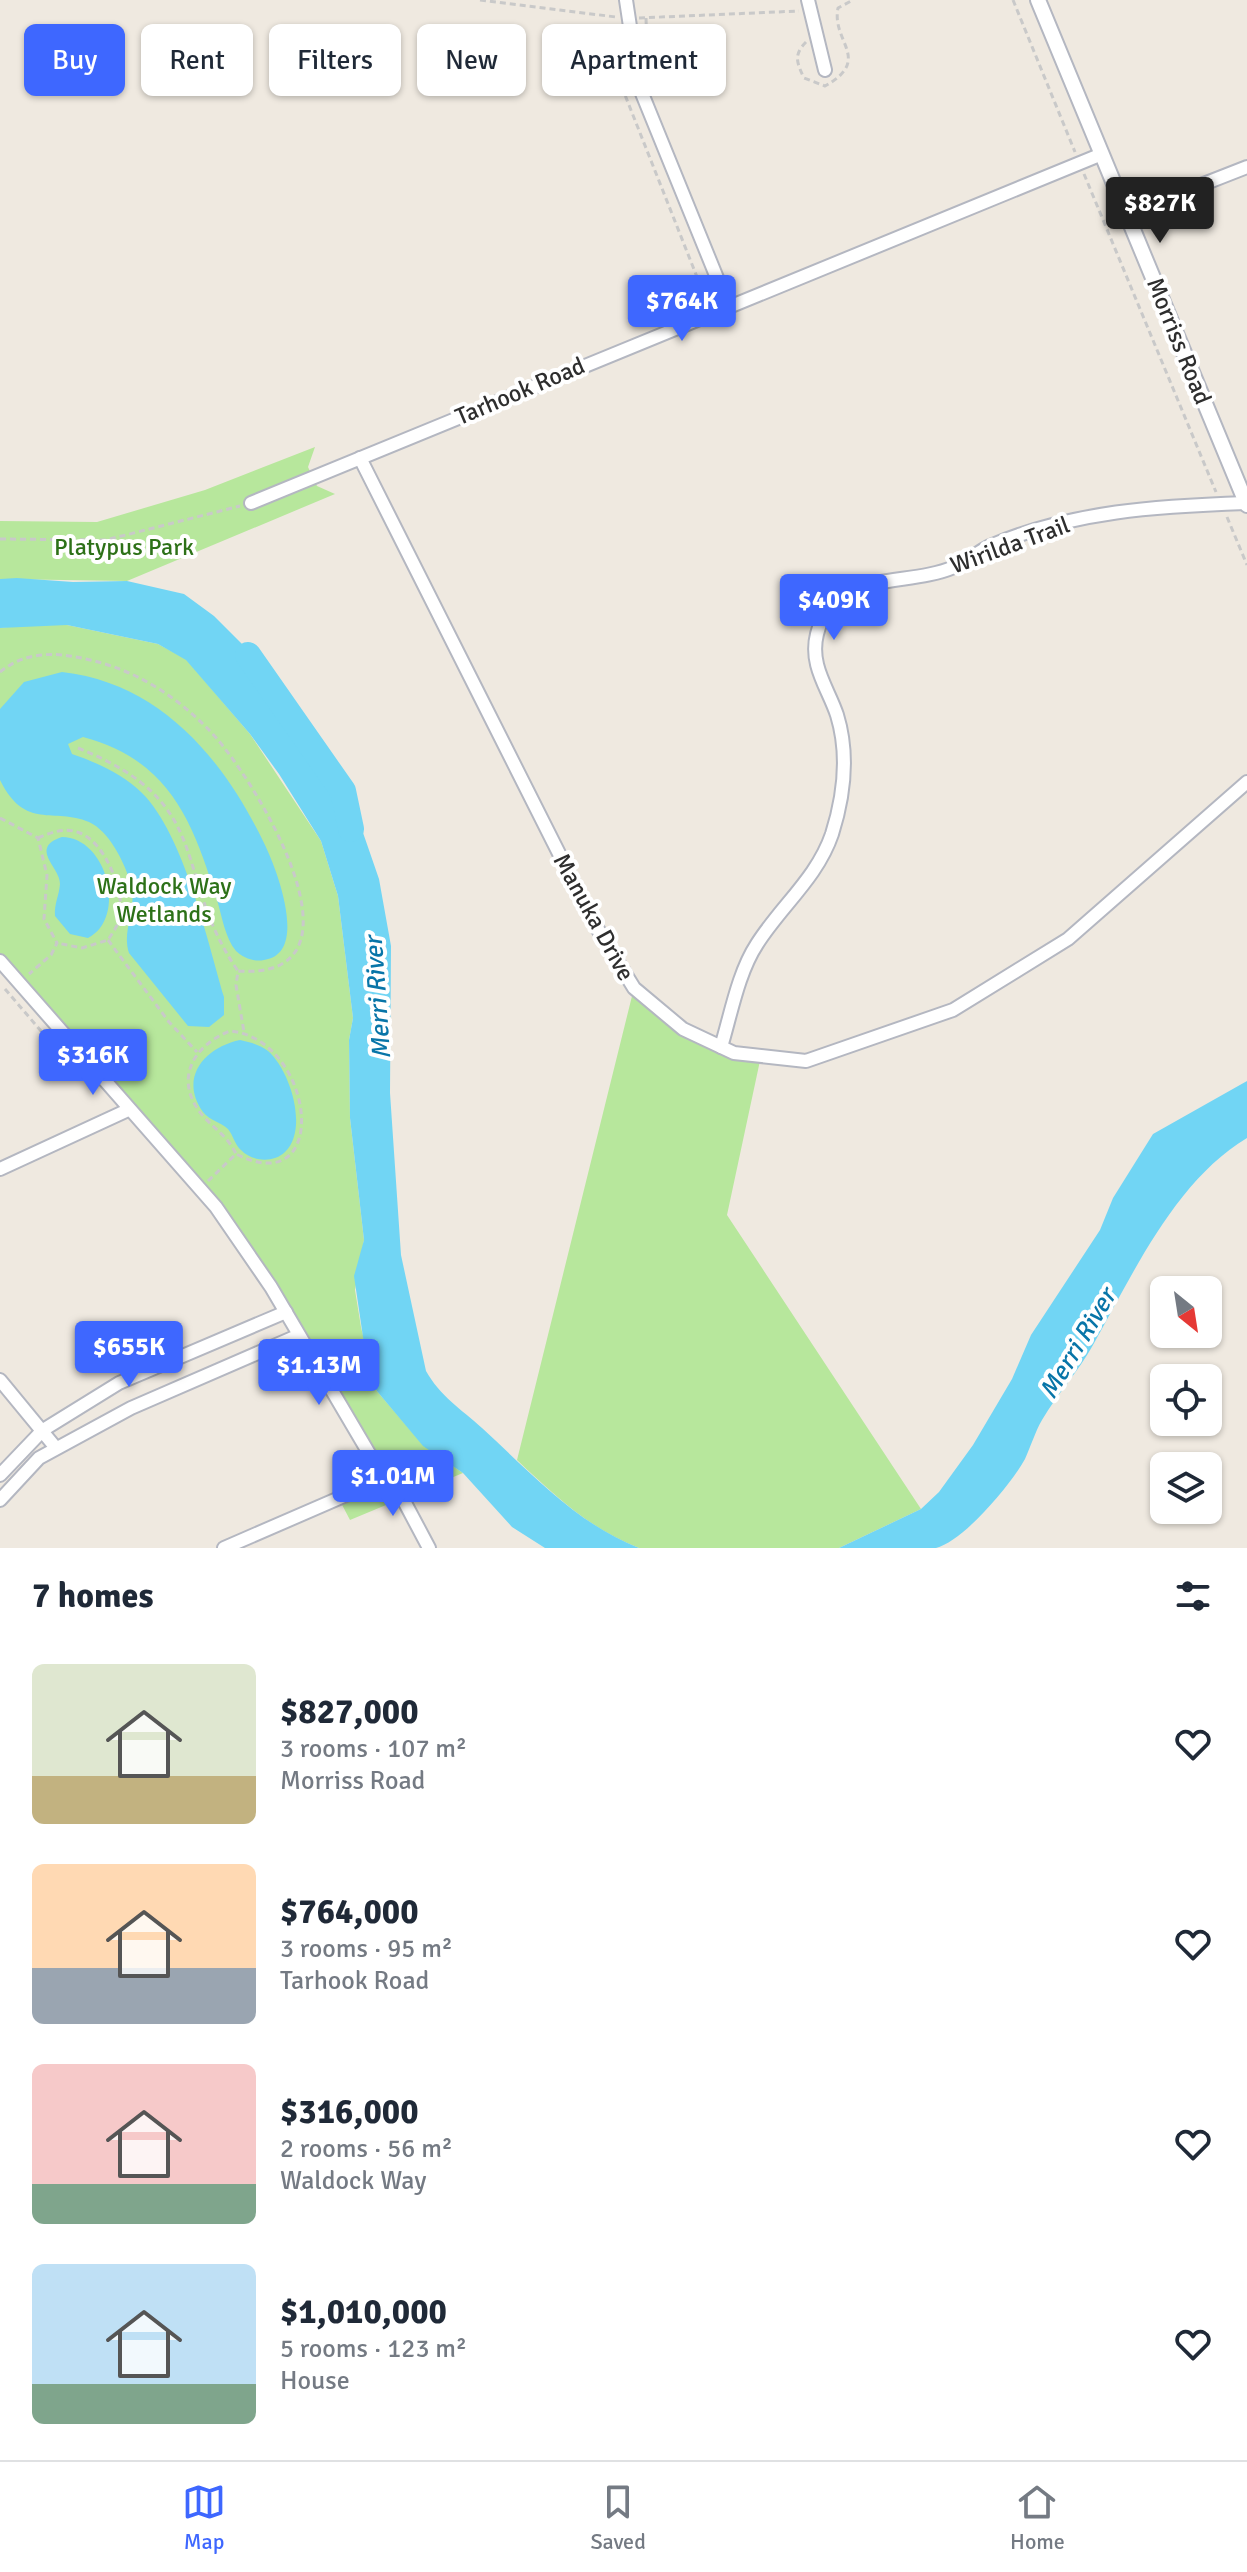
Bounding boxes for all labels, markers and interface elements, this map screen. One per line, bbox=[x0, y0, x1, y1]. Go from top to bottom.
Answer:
chip: Buy bbox=[24, 24, 125, 96]
chip: Rent bbox=[141, 24, 253, 96]
chip: Filters bbox=[269, 24, 401, 96]
chip: New bbox=[417, 24, 526, 96]
chip: Apartment bbox=[542, 24, 726, 96]
pin: $827K bbox=[1104, 177, 1216, 245]
text: $827K bbox=[1124, 187, 1196, 219]
street label: Morriss Road bbox=[1140, 273, 1218, 409]
pin: $764K bbox=[626, 275, 738, 343]
text: $764K bbox=[646, 285, 718, 317]
street label: Tarhook Road bbox=[451, 350, 589, 432]
street label: Wirilda Trail bbox=[946, 510, 1074, 580]
park label: Platypus Park bbox=[54, 532, 194, 562]
pin: $409K bbox=[778, 574, 890, 642]
text: $409K bbox=[798, 584, 870, 616]
street label: Manuka Drive bbox=[547, 848, 641, 986]
park label: Waldock Way Wetlands bbox=[96, 871, 232, 929]
water label: Merri River bbox=[358, 932, 398, 1060]
pin: $316K bbox=[37, 1029, 149, 1097]
text: $316K bbox=[57, 1039, 129, 1071]
north arrow bbox=[1150, 1276, 1222, 1348]
map controls bbox=[1150, 1276, 1222, 1524]
water label: Merri River bbox=[1033, 1280, 1125, 1405]
pin: $655K bbox=[73, 1321, 185, 1389]
text: $655K bbox=[93, 1331, 165, 1363]
pin: $1.13M bbox=[254, 1339, 384, 1407]
text: $1.13M bbox=[276, 1349, 362, 1381]
button: locate bbox=[1150, 1364, 1222, 1436]
pin: $1.01M bbox=[328, 1450, 458, 1518]
button: layers bbox=[1150, 1452, 1222, 1524]
text: $1.01M bbox=[350, 1460, 436, 1492]
icon: filters bbox=[1171, 1574, 1215, 1618]
text: 7 homes bbox=[32, 1575, 153, 1617]
text: $827,000 bbox=[280, 1691, 419, 1733]
icon: home bbox=[96, 1696, 192, 1792]
icon: heart bbox=[1171, 1722, 1215, 1766]
text: 3 rooms · 107 m² bbox=[280, 1733, 467, 1765]
text: Morriss Road bbox=[280, 1765, 425, 1797]
text: $764,000 bbox=[280, 1891, 419, 1933]
icon: home bbox=[96, 1896, 192, 1992]
icon: heart bbox=[1171, 1922, 1215, 1966]
text: 3 rooms · 95 m² bbox=[280, 1933, 453, 1965]
text: Tarhook Road bbox=[280, 1965, 429, 1997]
text: $316,000 bbox=[280, 2091, 419, 2133]
icon: home bbox=[96, 2096, 192, 2192]
icon: heart bbox=[1171, 2122, 1215, 2166]
text: 2 rooms · 56 m² bbox=[280, 2133, 453, 2165]
text: Waldock Way bbox=[280, 2165, 426, 2197]
text: $1,010,000 bbox=[280, 2291, 447, 2333]
icon: home bbox=[96, 2296, 192, 2392]
icon: heart bbox=[1171, 2322, 1215, 2366]
text: 5 rooms · 123 m² bbox=[280, 2333, 467, 2365]
text: House bbox=[280, 2365, 350, 2397]
tab: Map bbox=[182, 2480, 226, 2555]
tab: Saved bbox=[590, 2480, 646, 2555]
tab: Home bbox=[1010, 2480, 1065, 2555]

